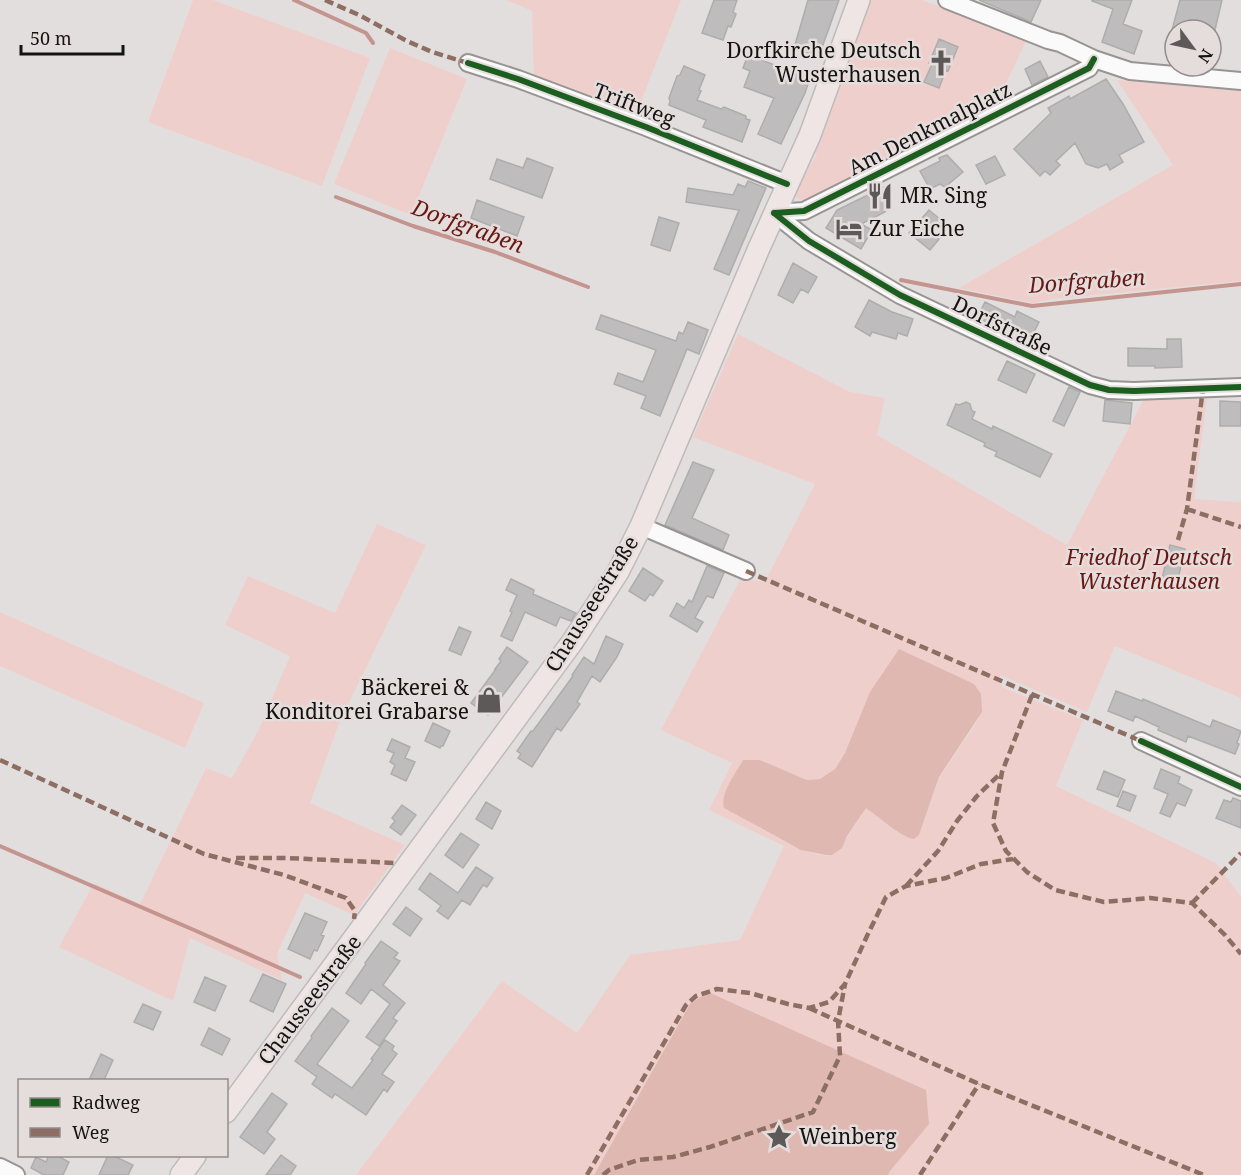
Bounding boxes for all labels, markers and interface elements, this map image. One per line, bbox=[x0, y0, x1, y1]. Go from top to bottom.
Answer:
scale bar bbox=[21, 18, 123, 56]
north arrow bbox=[1163, 18, 1223, 78]
text: 50 m bbox=[30, 26, 72, 50]
place label: Dorfkirche Deutsch Wusterhausen bbox=[726, 36, 921, 88]
text: N bbox=[1193, 45, 1218, 68]
church icon: Dorfkirche Deutsch Wusterhausen bbox=[926, 48, 956, 78]
street label: Am Denkmalplatz bbox=[843, 75, 1016, 181]
street label: Triftweg bbox=[590, 76, 680, 133]
restaurant icon: MR. Sing bbox=[865, 181, 895, 211]
place label: MR. Sing bbox=[900, 181, 988, 209]
water label: Dorfgraben bbox=[407, 191, 528, 259]
hotel icon: Zur Eiche bbox=[834, 214, 864, 244]
place label: Zur Eiche bbox=[869, 214, 965, 242]
water label: Dorfgraben bbox=[1026, 261, 1146, 299]
street label: Dorfstraße bbox=[948, 289, 1057, 361]
street label: Chausseestraße bbox=[538, 530, 644, 677]
park label: Friedhof Deutsch Wusterhausen bbox=[1065, 543, 1233, 595]
place label: Bäckerei & Konditorei Grabarse bbox=[265, 673, 469, 725]
shop icon: Bäckerei & Konditorei Grabarse bbox=[474, 685, 504, 715]
street label: Chausseestraße bbox=[251, 929, 367, 1070]
legend bbox=[18, 1079, 228, 1157]
text: Radweg bbox=[72, 1090, 140, 1114]
text: Weg bbox=[72, 1120, 109, 1144]
place icon: Weinberg bbox=[764, 1122, 794, 1152]
place label: Weinberg bbox=[799, 1122, 897, 1150]

